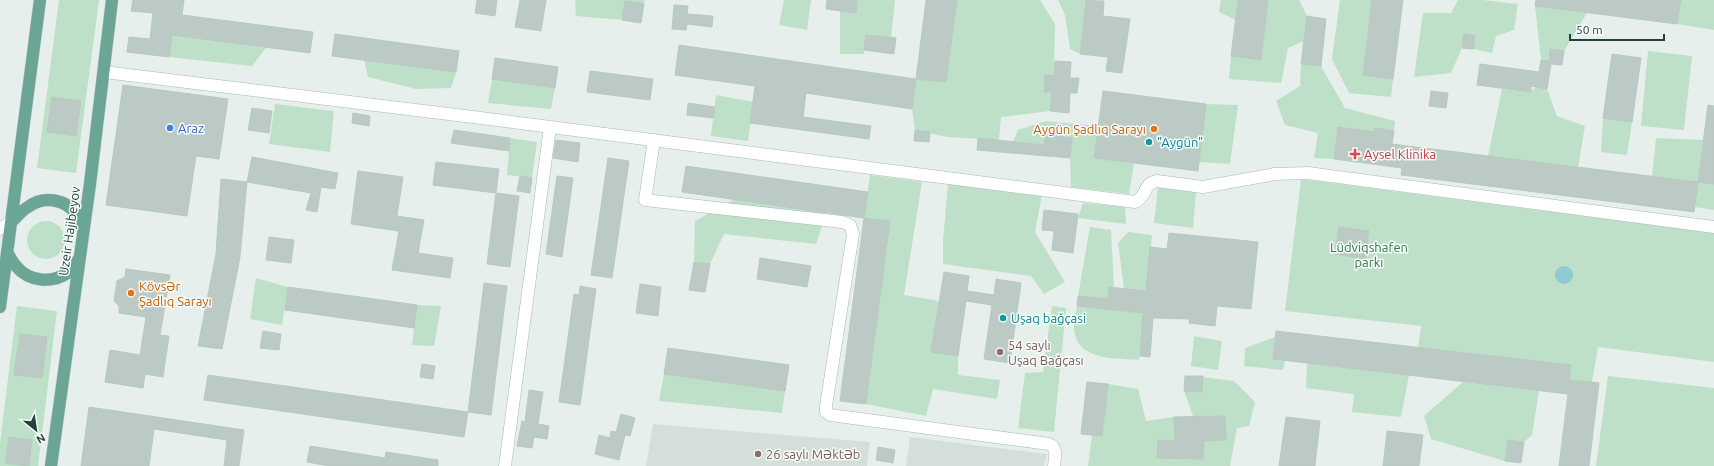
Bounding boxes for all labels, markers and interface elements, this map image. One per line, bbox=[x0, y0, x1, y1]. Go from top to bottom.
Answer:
scale bar bbox=[1570, 16, 1664, 42]
text: 50 m bbox=[1576, 23, 1603, 36]
place label: Araz bbox=[178, 121, 204, 135]
place label: Aygün Şadlıq Sarayı bbox=[1033, 122, 1146, 136]
marker: Araz bbox=[165, 123, 175, 133]
marker: Aygün Şadlıq Sarayı bbox=[1149, 124, 1159, 134]
place label: "Aygün" bbox=[1157, 135, 1203, 149]
marker: "Aygün" bbox=[1144, 137, 1154, 147]
place label: Aysel Klinika bbox=[1364, 147, 1436, 161]
marker: Aysel Klinika bbox=[1349, 148, 1361, 160]
street label: Uzeir Hajibeyov bbox=[56, 185, 82, 276]
park label: Lüdviqshafen parkı bbox=[1330, 240, 1408, 269]
place label: Kövsər Şadlıq Sarayı bbox=[139, 279, 212, 308]
marker: Kövsər Şadlıq Sarayı bbox=[126, 288, 136, 298]
place label: Uşaq bağçasi bbox=[1011, 311, 1086, 325]
marker: Uşaq bağçasi bbox=[998, 313, 1008, 323]
place label: 54 saylı Uşaq Bağçası bbox=[1008, 338, 1084, 367]
marker: 54 saylı Uşaq Bağçası bbox=[995, 347, 1005, 357]
north arrow bbox=[16, 410, 56, 450]
text: N bbox=[34, 431, 48, 446]
place label: 26 saylı Məktəb bbox=[766, 447, 860, 461]
marker: 26 saylı Məktəb bbox=[753, 449, 763, 459]

